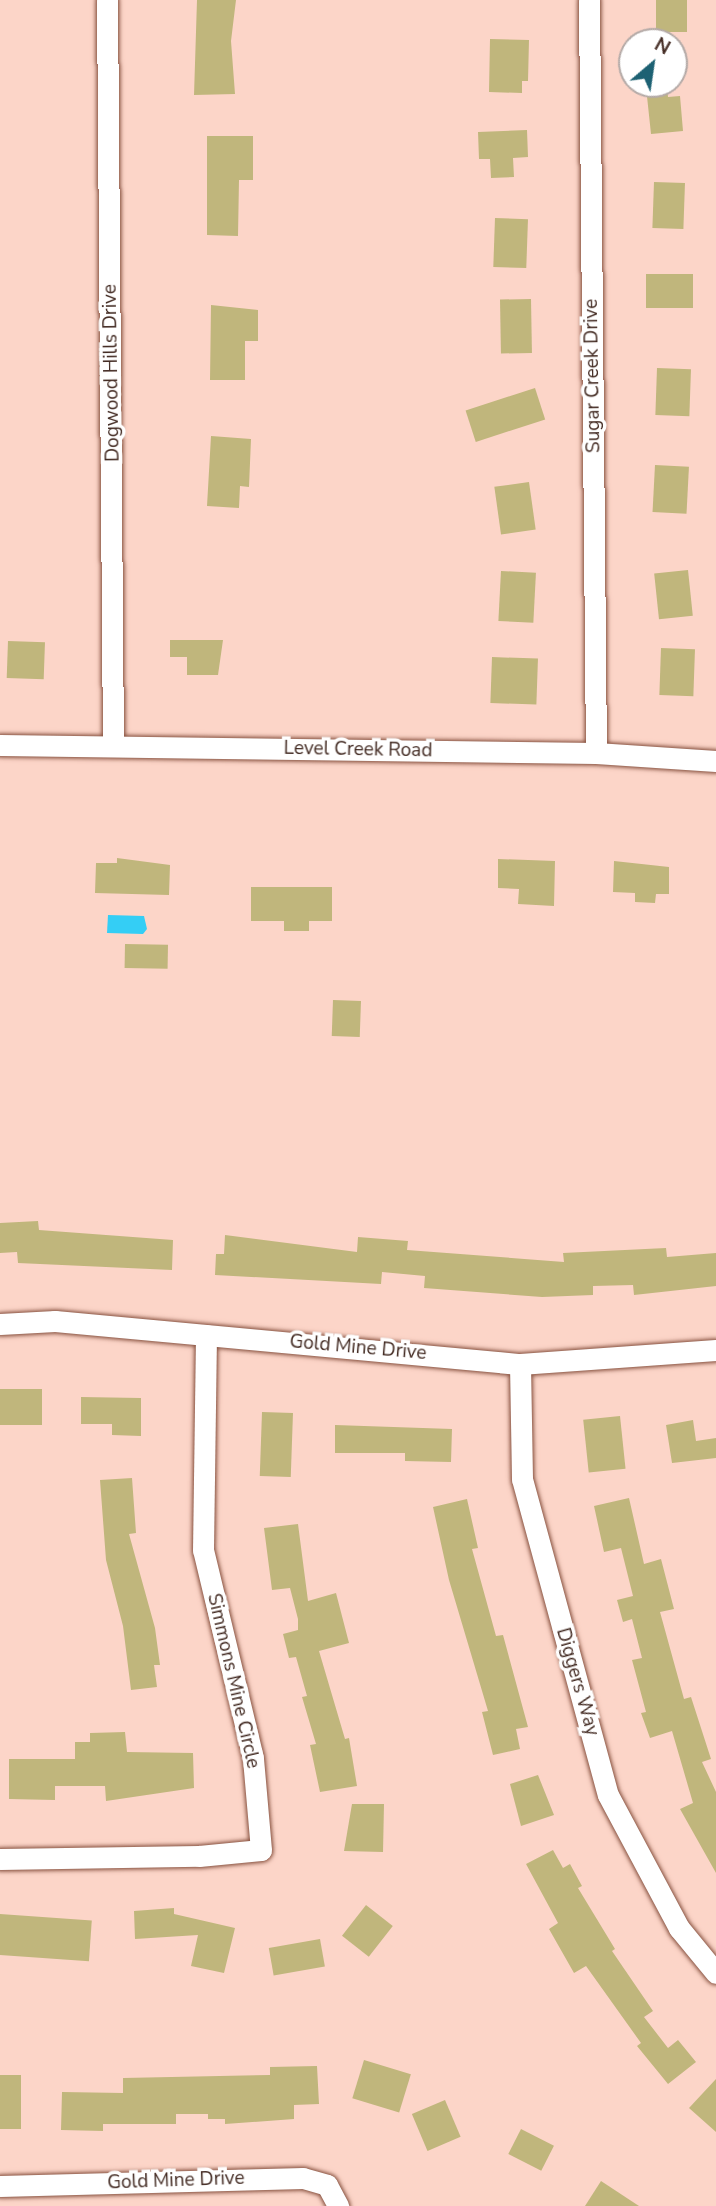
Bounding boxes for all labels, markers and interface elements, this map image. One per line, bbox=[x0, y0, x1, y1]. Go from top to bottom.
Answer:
north arrow bbox=[618, 28, 688, 98]
text: N bbox=[650, 32, 675, 61]
street label: Dogwood Hills Drive bbox=[99, 284, 125, 462]
street label: Sugar Creek Drive bbox=[580, 299, 606, 453]
street label: Level Creek Road bbox=[283, 737, 433, 763]
street label: Gold Mine Drive bbox=[289, 1331, 427, 1365]
street label: Simmons Mine Circle bbox=[202, 1591, 264, 1771]
street label: Diggers Way bbox=[551, 1625, 603, 1739]
street label: Gold Mine Drive bbox=[107, 2167, 245, 2195]

